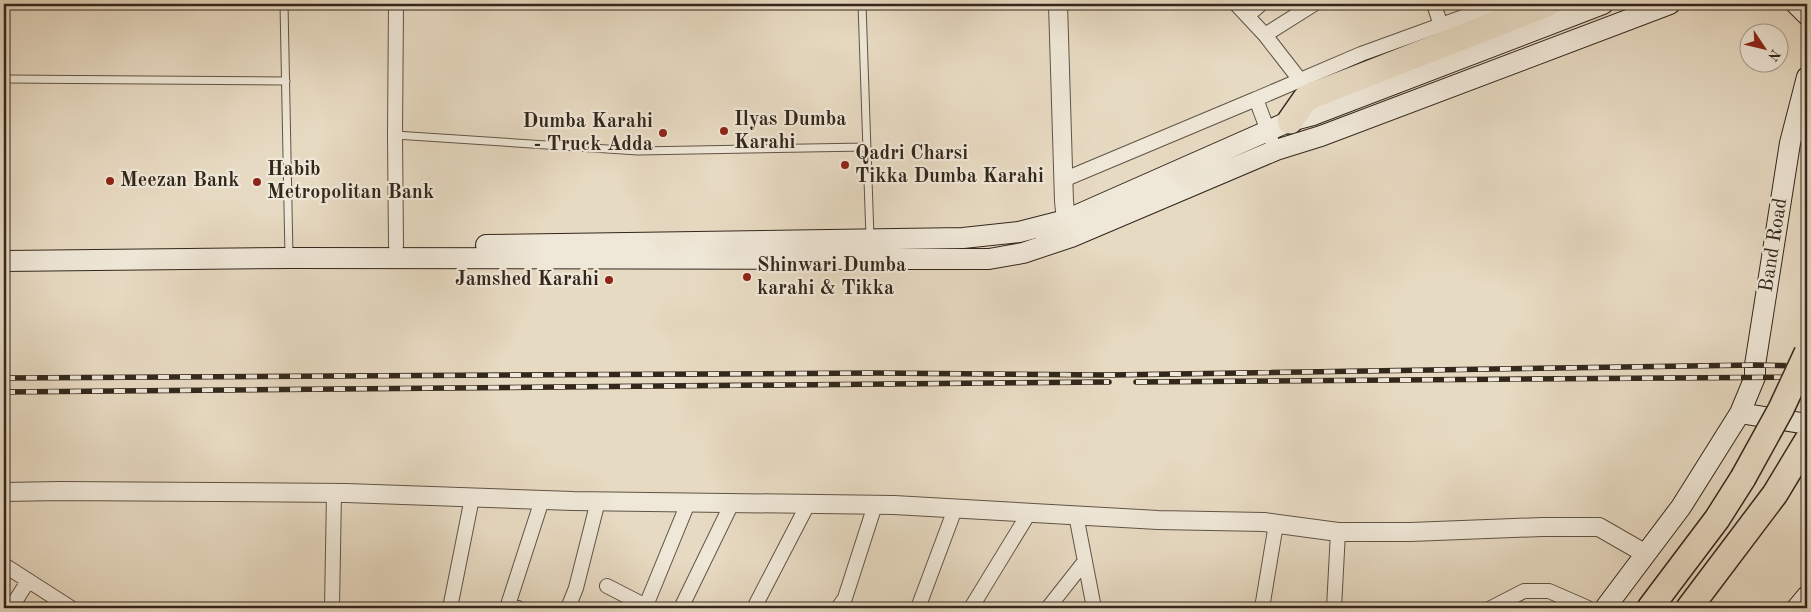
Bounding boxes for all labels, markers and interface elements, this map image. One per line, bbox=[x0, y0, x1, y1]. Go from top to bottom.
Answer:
north arrow bbox=[1738, 22, 1788, 72]
text: N bbox=[1765, 46, 1783, 64]
place label: Ilyas Dumba Karahi bbox=[734, 110, 846, 153]
place label: Dumba Karahi - Truck Adda bbox=[522, 112, 653, 155]
marker: Ilyas Dumba Karahi bbox=[718, 125, 730, 137]
marker: Dumba Karahi - Truck Adda bbox=[657, 127, 669, 139]
place label: Qadri Charsi Tikka Dumba Karahi bbox=[855, 144, 1044, 187]
marker: Qadri Charsi Tikka Dumba Karahi bbox=[839, 159, 851, 171]
place label: Habib Metropolitan Bank bbox=[267, 160, 434, 203]
place label: Meezan Bank bbox=[120, 171, 239, 191]
marker: Meezan Bank bbox=[104, 175, 116, 187]
marker: Habib Metropolitan Bank bbox=[251, 176, 263, 188]
street label: Band Road bbox=[1757, 196, 1791, 294]
place label: Shinwari Dumba karahi & Tikka bbox=[757, 256, 906, 299]
place label: Jamshed Karahi bbox=[455, 270, 599, 290]
marker: Shinwari Dumba karahi & Tikka bbox=[741, 271, 753, 283]
marker: Jamshed Karahi bbox=[603, 274, 615, 286]

